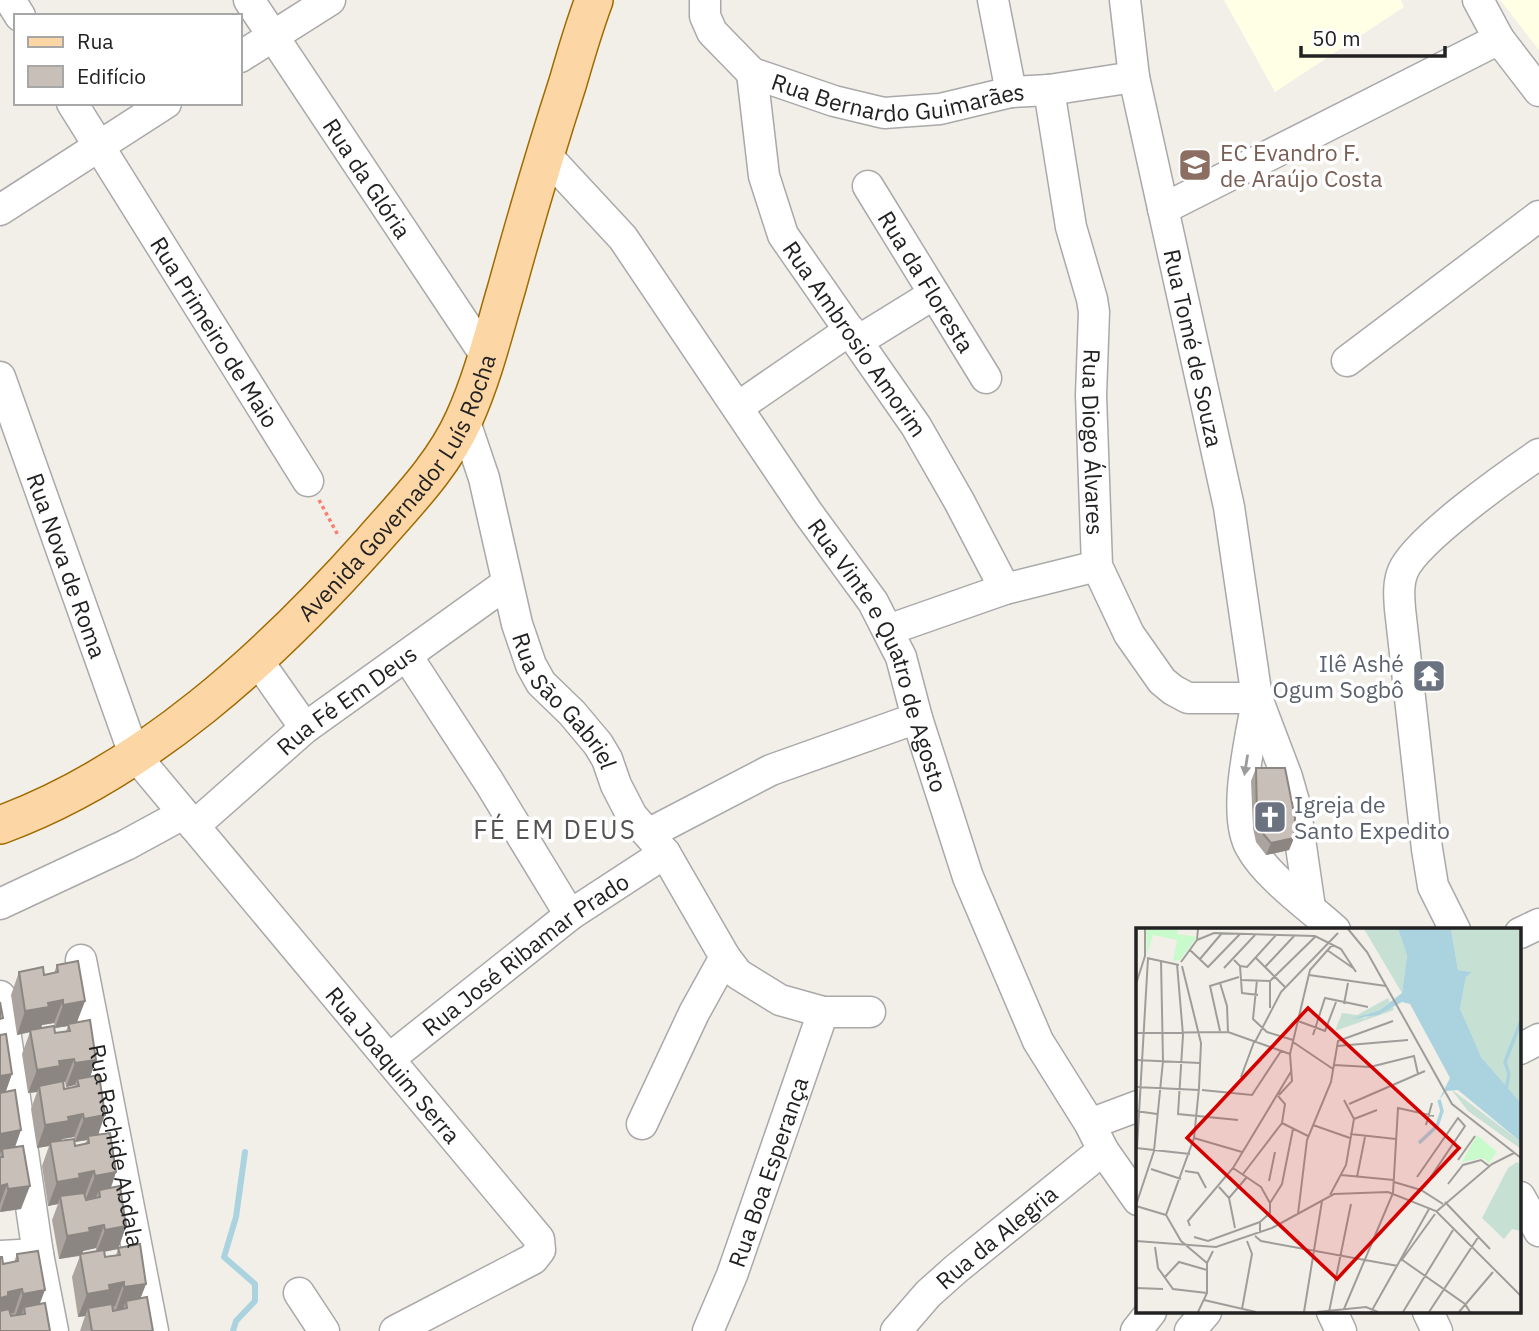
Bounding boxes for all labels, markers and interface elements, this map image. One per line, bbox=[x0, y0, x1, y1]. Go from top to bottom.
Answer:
legend bbox=[14, 14, 242, 105]
scale bar bbox=[1301, 14, 1444, 58]
text: 50 m bbox=[1312, 24, 1361, 52]
text: Rua bbox=[77, 27, 114, 55]
text: Edifício bbox=[77, 62, 146, 90]
street label: Rua Bernardo Guimarães bbox=[768, 66, 1025, 128]
street label: Rua da Glória bbox=[317, 112, 418, 244]
place label: EC Evandro F. de Araújo Costa bbox=[1220, 137, 1382, 193]
school or university icon: EC Evandro F. de Araújo Costa bbox=[1176, 146, 1214, 184]
street label: Rua da Floresta bbox=[872, 205, 982, 358]
street label: Rua Primeiro de Maio bbox=[144, 231, 286, 433]
street label: Rua Ambrosio Amorim bbox=[777, 235, 934, 443]
street label: Rua Tomé de Souza bbox=[1157, 246, 1230, 450]
street label: Rua Diogo Álvares bbox=[1076, 348, 1111, 536]
street label: Avenida Governador Luís Rocha bbox=[291, 350, 502, 627]
street label: Rua Nova de Roma bbox=[20, 469, 114, 662]
street label: Rua Vinte e Quatro de Agosto bbox=[802, 512, 955, 796]
street label: Rua São Gabriel bbox=[506, 628, 624, 773]
street label: Rua Fé Em Deus bbox=[270, 638, 422, 762]
place label: Ilê Ashé Ogum Sogbô bbox=[1272, 648, 1404, 704]
temple icon: Ilê Ashé Ogum Sogbô bbox=[1410, 657, 1448, 695]
one-way arrow bbox=[1241, 754, 1252, 776]
place label: Igreja de Santo Expedito bbox=[1294, 789, 1450, 845]
church icon: Igreja de Santo Expedito bbox=[1251, 798, 1289, 836]
district label: FÉ EM DEUS bbox=[473, 812, 637, 846]
street label: Rua José Ribamar Prado bbox=[415, 866, 634, 1042]
inset map bbox=[1136, 928, 1522, 1314]
street label: Rua Joaquim Serra bbox=[319, 980, 468, 1149]
street label: Rua Rachide Abdala bbox=[83, 1041, 151, 1250]
street label: Rua Boa Esperança bbox=[721, 1073, 814, 1271]
street label: Rua da Alegria bbox=[929, 1178, 1063, 1295]

